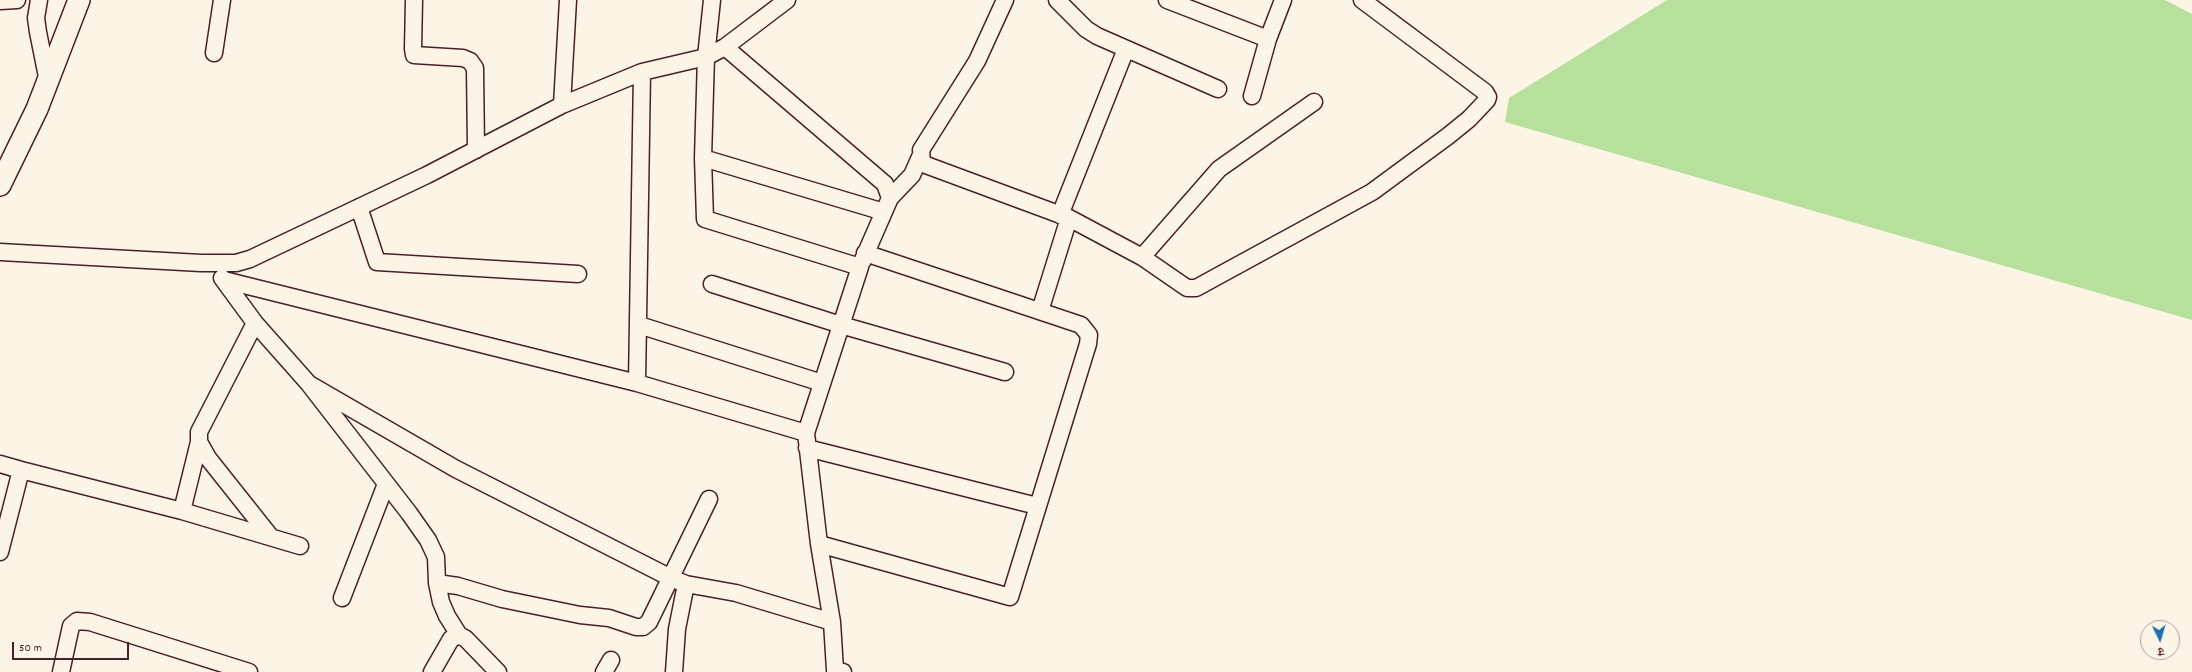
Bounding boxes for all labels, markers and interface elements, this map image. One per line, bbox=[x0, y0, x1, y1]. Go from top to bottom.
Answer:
north arrow bbox=[2140, 620, 2180, 660]
scale bar bbox=[14, 634, 131, 660]
text: 50 m bbox=[19, 640, 42, 657]
text: उ bbox=[2157, 643, 2165, 659]

